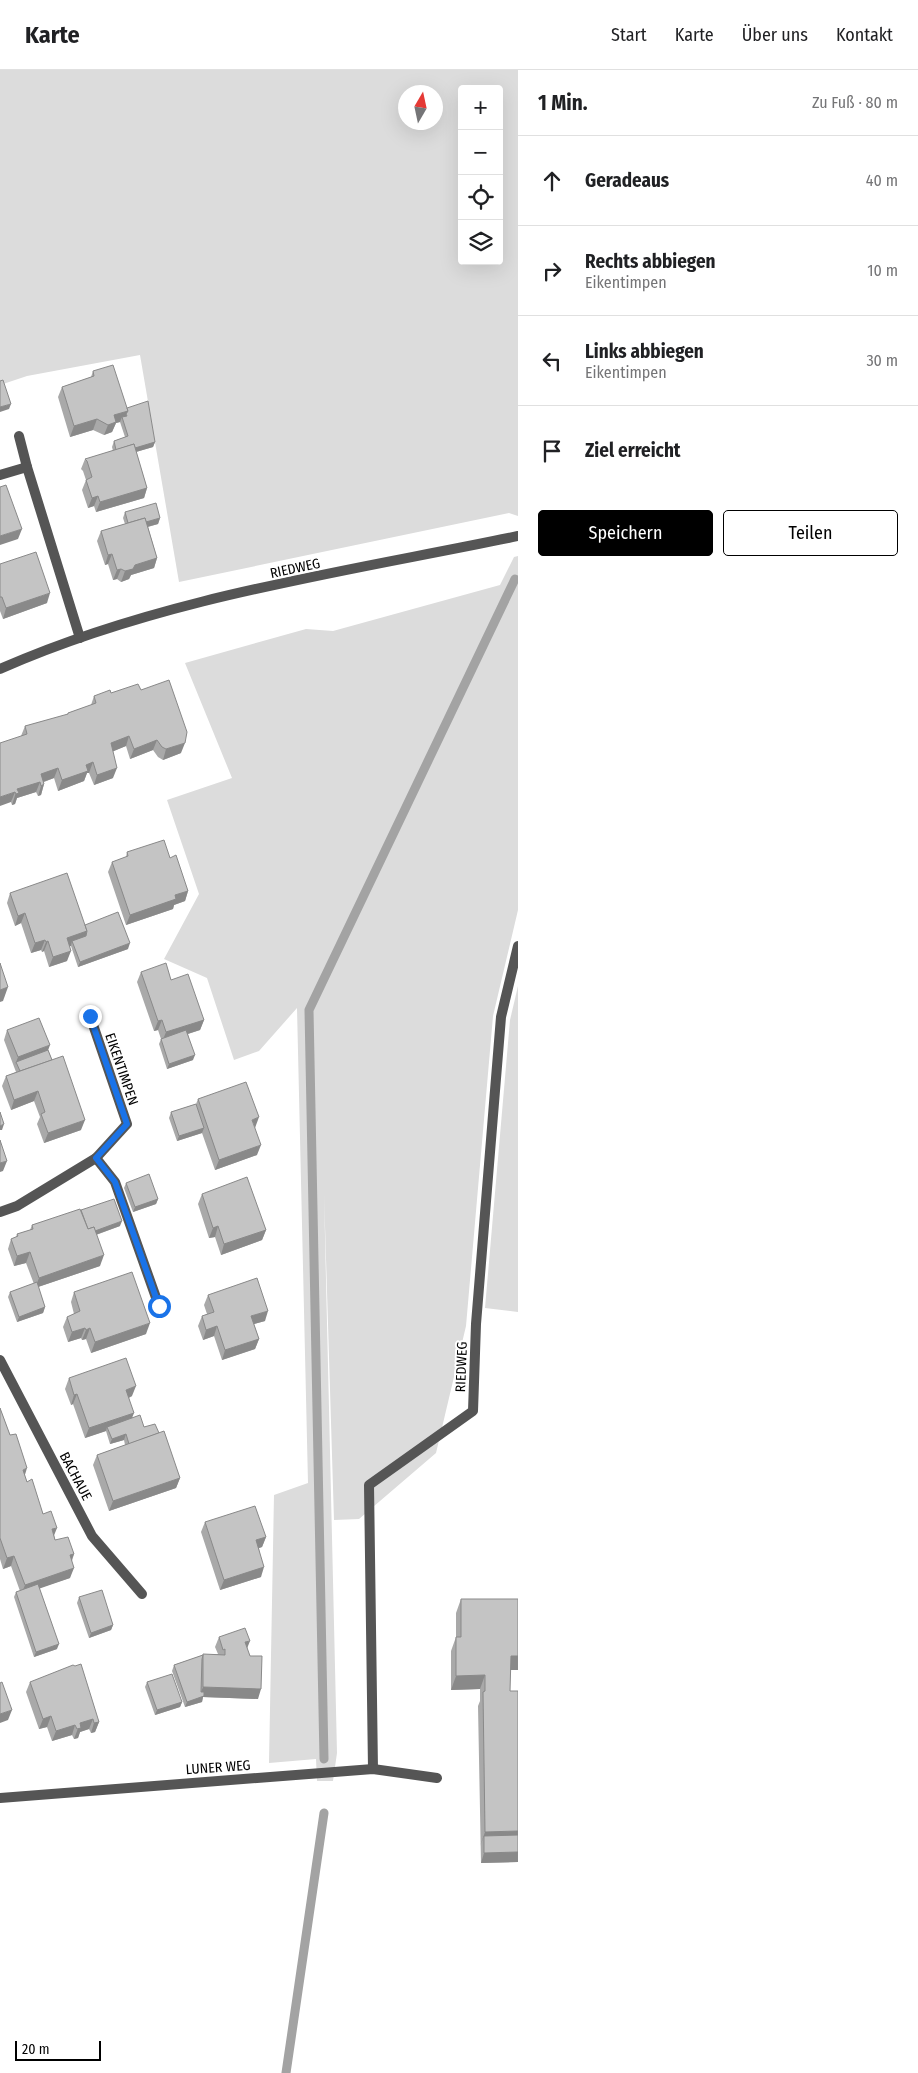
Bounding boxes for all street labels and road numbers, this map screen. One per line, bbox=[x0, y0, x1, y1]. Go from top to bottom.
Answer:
street label: RIEDWEG bbox=[268, 555, 322, 582]
street label: EIKENTIMPEN bbox=[101, 1031, 142, 1107]
street label: RIEDWEG bbox=[452, 1341, 471, 1393]
street label: BACHAUE bbox=[56, 1449, 96, 1504]
street label: LUNER WEG bbox=[185, 1757, 251, 1778]

